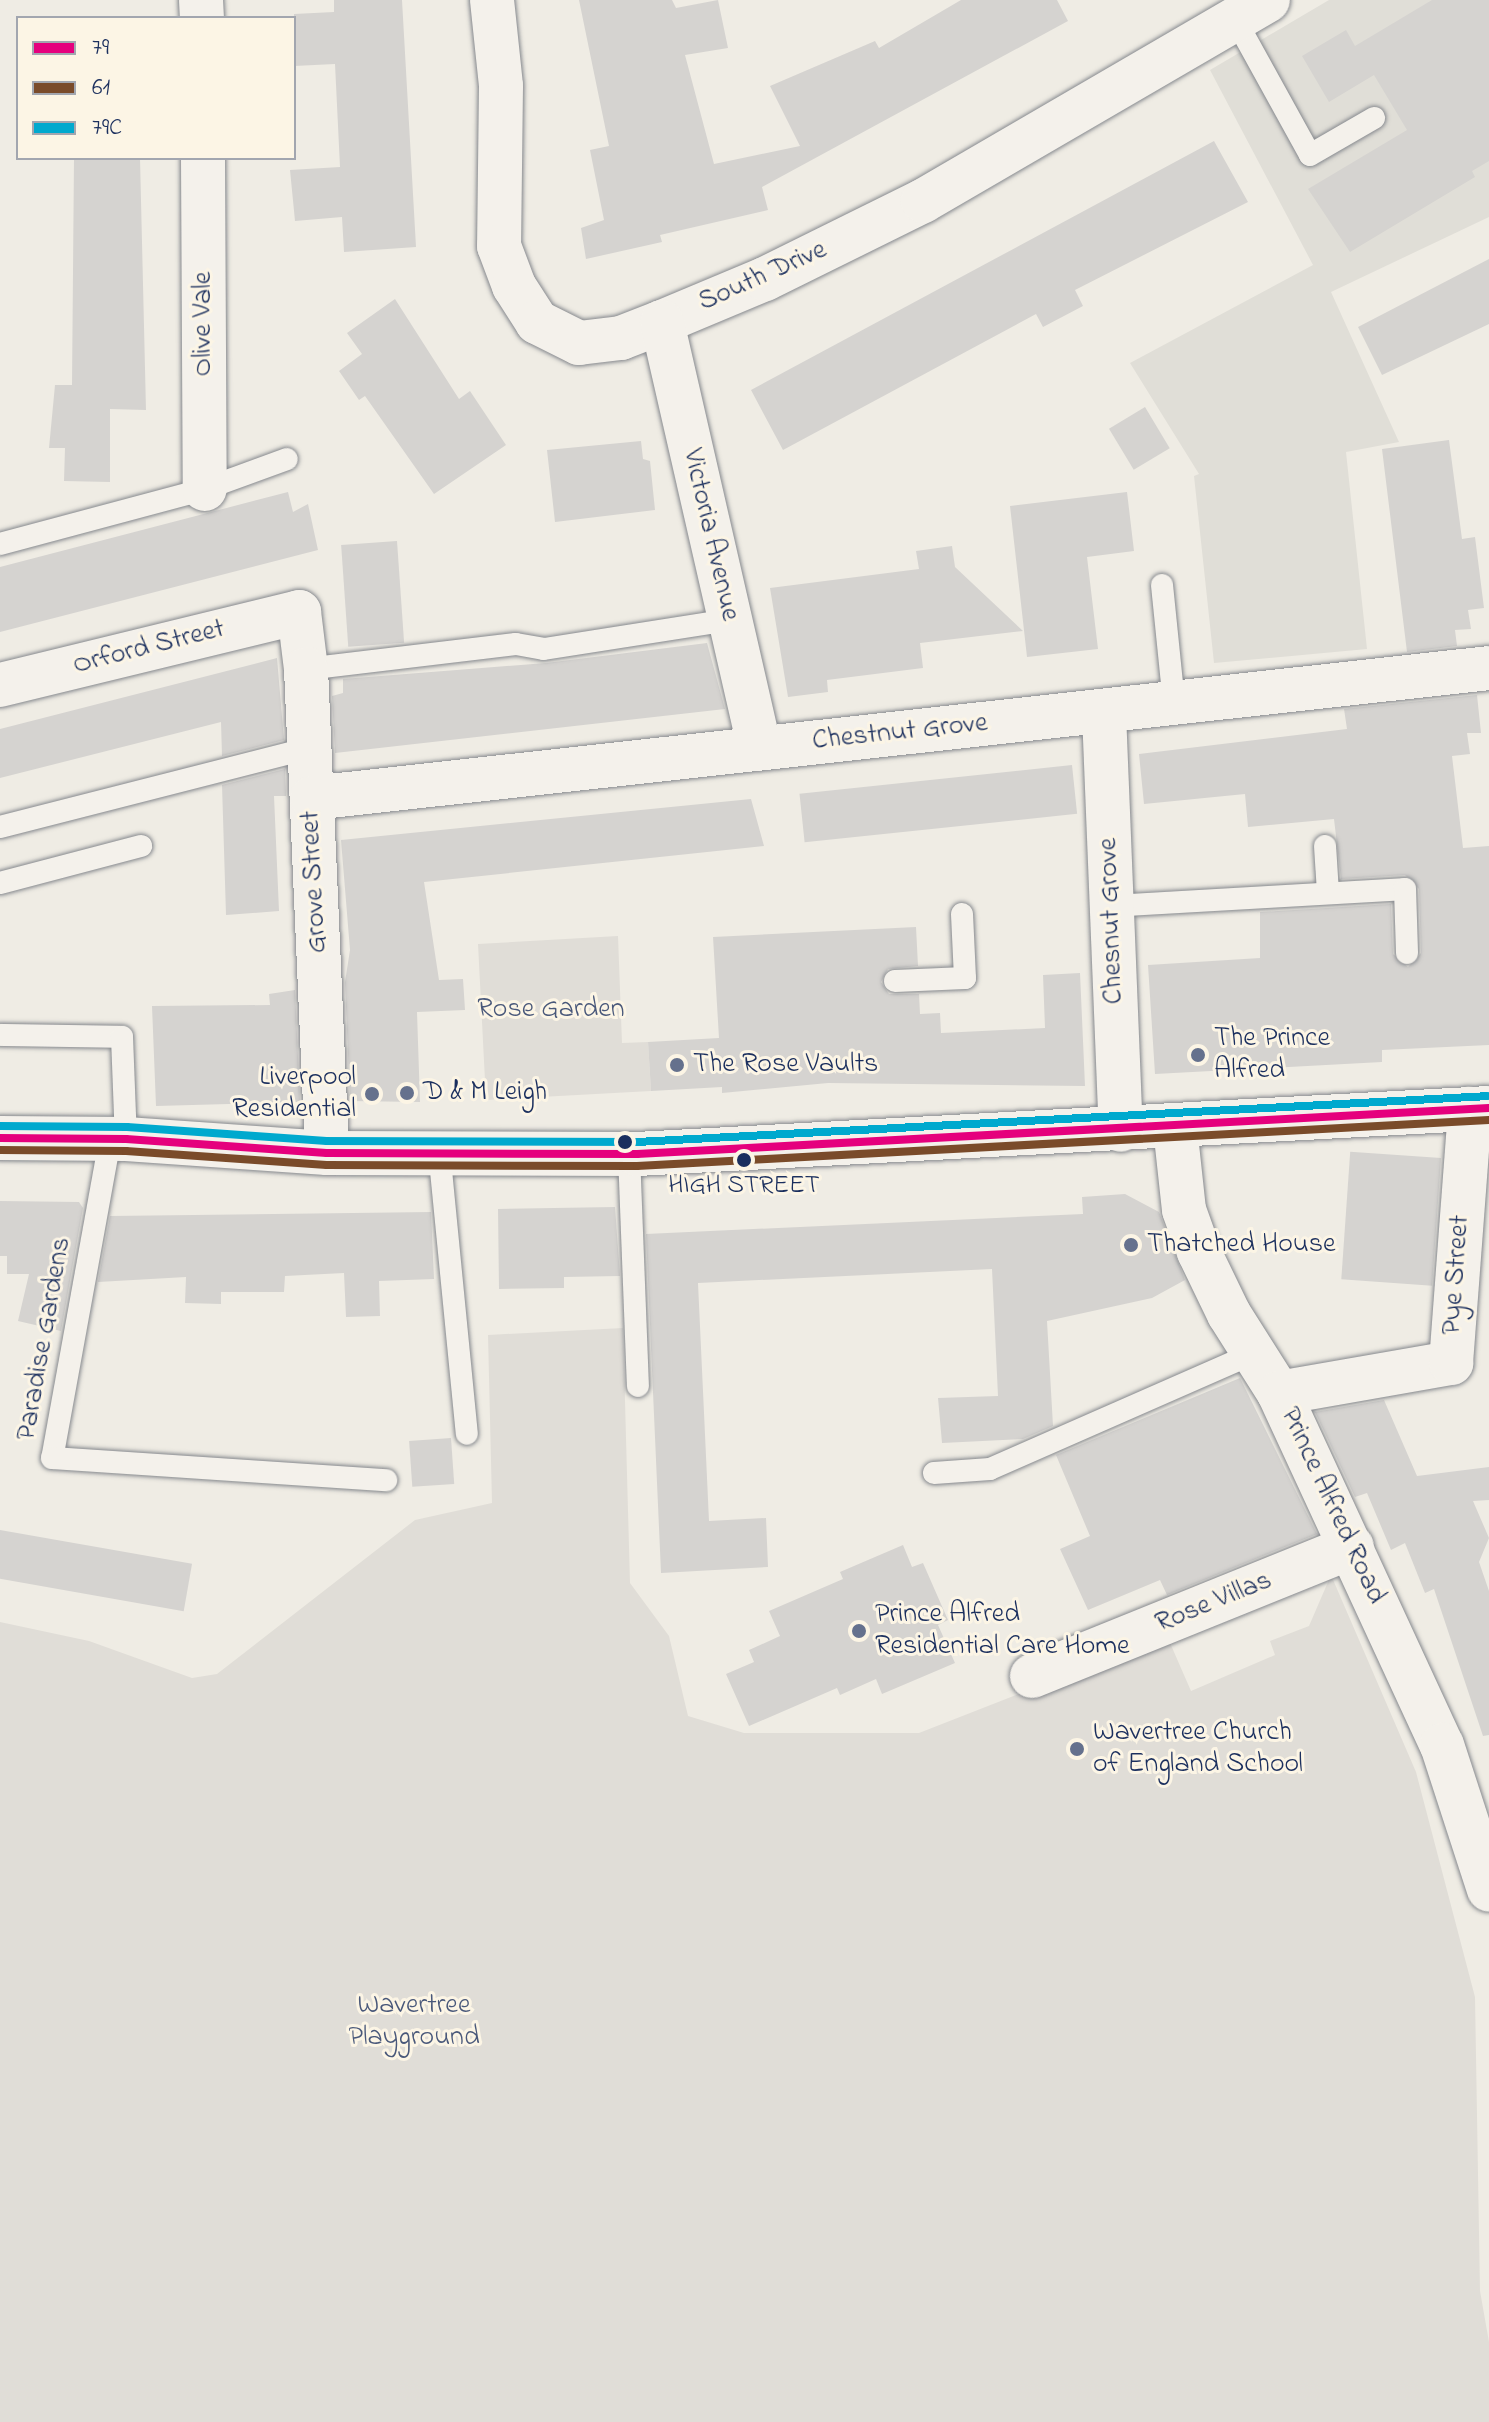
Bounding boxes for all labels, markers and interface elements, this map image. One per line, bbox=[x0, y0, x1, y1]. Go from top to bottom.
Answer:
legend bbox=[16, 16, 296, 160]
text: 79 bbox=[92, 31, 109, 66]
text: 61 bbox=[92, 71, 110, 106]
text: 79C bbox=[92, 111, 122, 146]
street label: South Drive bbox=[694, 234, 832, 320]
street label: Olive Vale bbox=[187, 272, 221, 376]
street label: Victoria Avenue bbox=[674, 446, 746, 624]
street label: Orford Street bbox=[70, 613, 228, 683]
street label: Chestnut Grove bbox=[811, 707, 989, 759]
street label: Grove Street bbox=[294, 810, 336, 954]
street label: Chesnut Grove bbox=[1092, 837, 1132, 1005]
park label: Rose Garden bbox=[477, 993, 625, 1027]
place label: The Prince Alfred bbox=[1214, 1022, 1330, 1088]
marker: The Prince Alfred bbox=[1189, 1046, 1207, 1064]
place label: The Rose Vaults bbox=[693, 1048, 878, 1082]
marker: The Rose Vaults bbox=[668, 1056, 686, 1074]
place label: Liverpool Residential bbox=[232, 1061, 356, 1127]
place label: D & M Leigh bbox=[423, 1076, 547, 1110]
marker: D & M Leigh bbox=[398, 1084, 416, 1102]
marker: Liverpool Residential bbox=[363, 1085, 381, 1103]
unlabelled marker bbox=[617, 1134, 633, 1150]
marker: HIGH STREET bbox=[736, 1152, 752, 1168]
place label: HIGH STREET bbox=[668, 1171, 820, 1203]
street label: Pye Street bbox=[1436, 1214, 1478, 1336]
place label: Thatched House bbox=[1147, 1228, 1335, 1262]
street label: Paradise Gardens bbox=[11, 1235, 79, 1443]
marker: Thatched House bbox=[1122, 1236, 1140, 1254]
street label: Prince Alfred Road bbox=[1272, 1402, 1392, 1610]
street label: Rose Villas bbox=[1151, 1565, 1277, 1641]
place label: Prince Alfred Residential Care Home bbox=[875, 1598, 1129, 1664]
marker: Prince Alfred Residential Care Home bbox=[850, 1622, 868, 1640]
place label: Wavertree Church of England School bbox=[1093, 1716, 1303, 1782]
marker: Wavertree Church of England School bbox=[1068, 1740, 1086, 1758]
park label: Wavertree Playground bbox=[348, 1989, 480, 2055]

